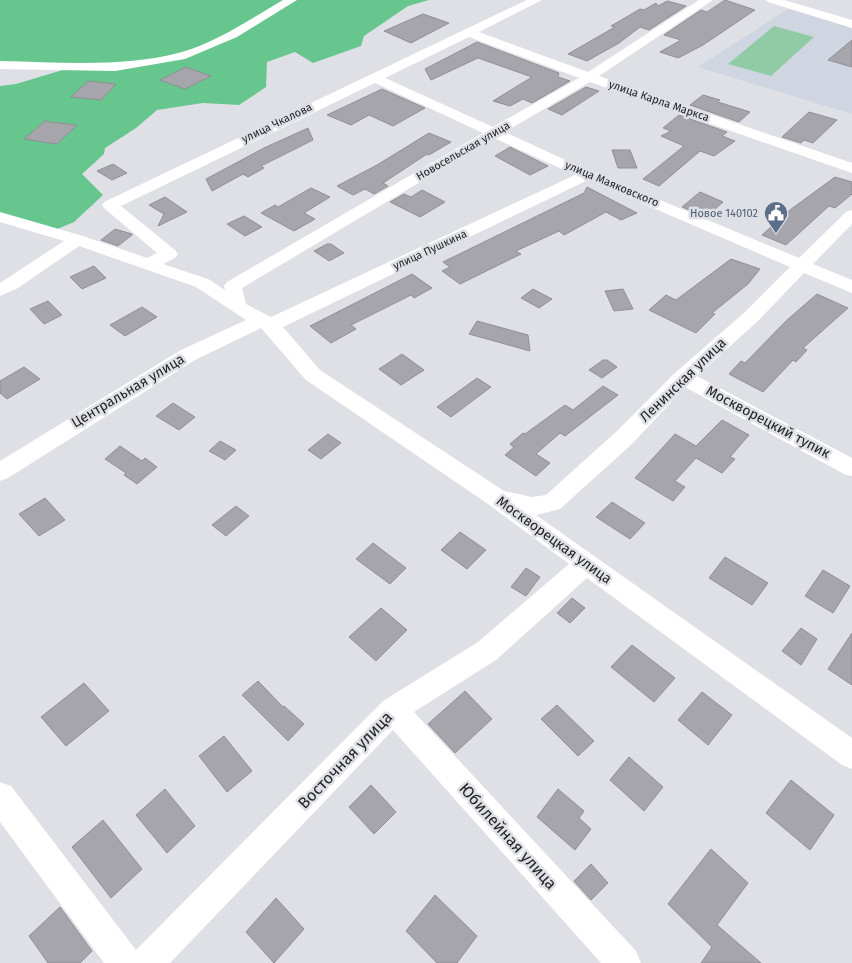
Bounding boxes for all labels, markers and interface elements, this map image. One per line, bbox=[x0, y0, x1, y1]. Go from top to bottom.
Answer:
street label: улица Карла Маркса bbox=[607, 78, 711, 124]
street label: улица Чкалова bbox=[240, 100, 314, 146]
street label: Новосельская улица bbox=[414, 119, 512, 183]
street label: улица Маяковского bbox=[563, 158, 661, 210]
public building icon: Новое 140102 bbox=[763, 200, 789, 234]
place label: Новое 140102 bbox=[690, 207, 758, 220]
street label: улица Пушкина bbox=[391, 227, 469, 273]
street label: Ленинская улица bbox=[636, 334, 730, 426]
street label: Центральная улица bbox=[68, 350, 188, 432]
street label: Москворецкий тупик bbox=[703, 382, 834, 462]
street label: Москворецкая улица bbox=[493, 492, 615, 588]
street label: Восточная улица bbox=[294, 708, 396, 812]
street label: Юбилейная улица bbox=[455, 779, 561, 893]

